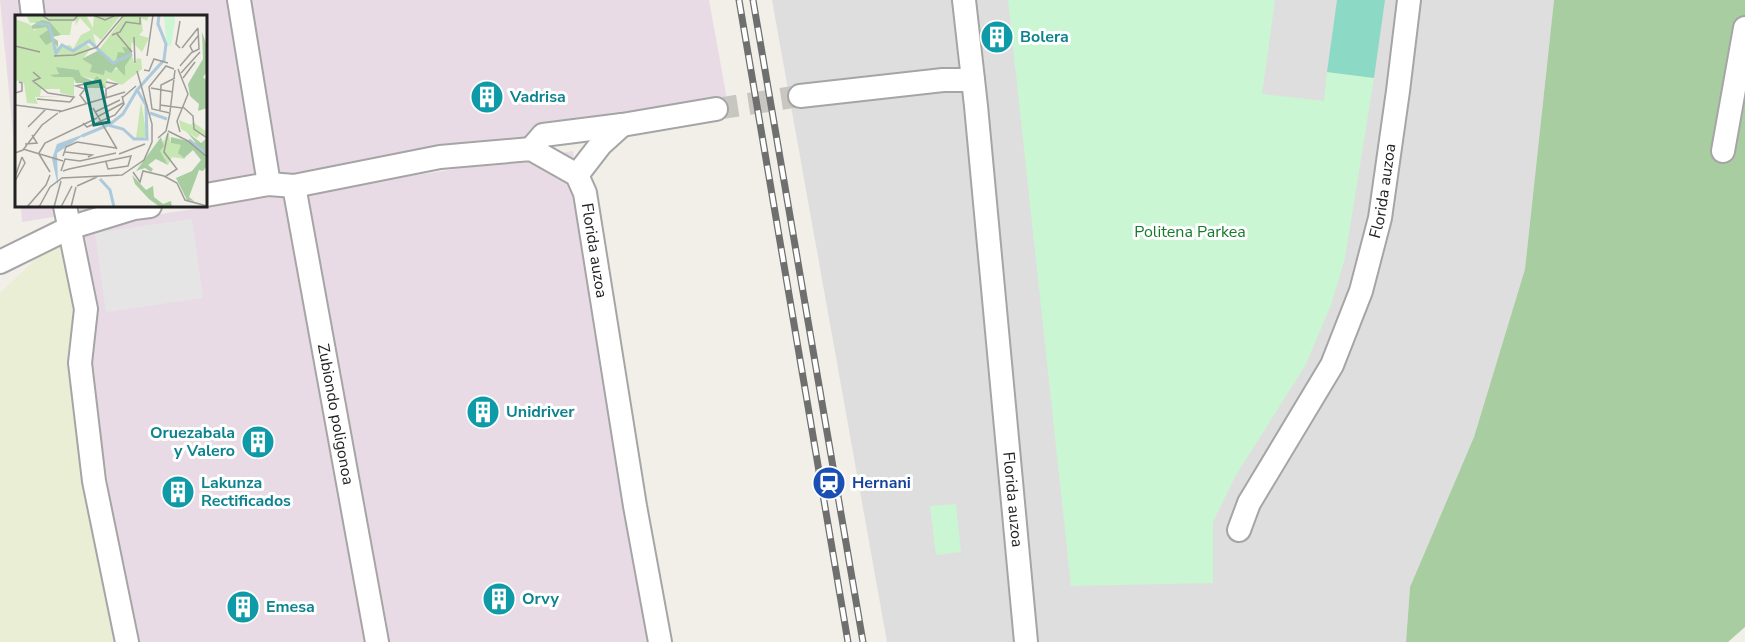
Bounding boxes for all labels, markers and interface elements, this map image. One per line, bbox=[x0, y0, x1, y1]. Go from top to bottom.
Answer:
inset map bbox=[15, 15, 207, 207]
building icon: Bolera bbox=[979, 19, 1015, 55]
place label: Bolera bbox=[1020, 26, 1069, 48]
building icon: Vadrisa bbox=[469, 79, 505, 115]
place label: Vadrisa bbox=[509, 86, 566, 108]
street label: Florida auzoa bbox=[1364, 142, 1401, 241]
street label: Florida auzoa bbox=[576, 201, 613, 300]
park label: Politena Parkea bbox=[1134, 221, 1246, 243]
street label: Zubiondo poligonoa bbox=[312, 342, 359, 487]
building icon: Unidriver bbox=[465, 394, 501, 430]
place label: Unidriver bbox=[506, 401, 575, 423]
place label: Oruezabala y Valero bbox=[150, 422, 235, 462]
building icon: Oruezabala y Valero bbox=[240, 424, 276, 460]
street label: Florida auzoa bbox=[997, 451, 1028, 548]
station icon: Hernani bbox=[811, 465, 847, 501]
place label: Lakunza Rectificados bbox=[201, 472, 291, 512]
place label: Hernani bbox=[852, 472, 911, 494]
building icon: Lakunza Rectificados bbox=[160, 474, 196, 510]
building icon: Orvy bbox=[481, 581, 517, 617]
place label: Orvy bbox=[522, 588, 559, 610]
building icon: Emesa bbox=[225, 589, 261, 625]
place label: Emesa bbox=[266, 596, 315, 618]

